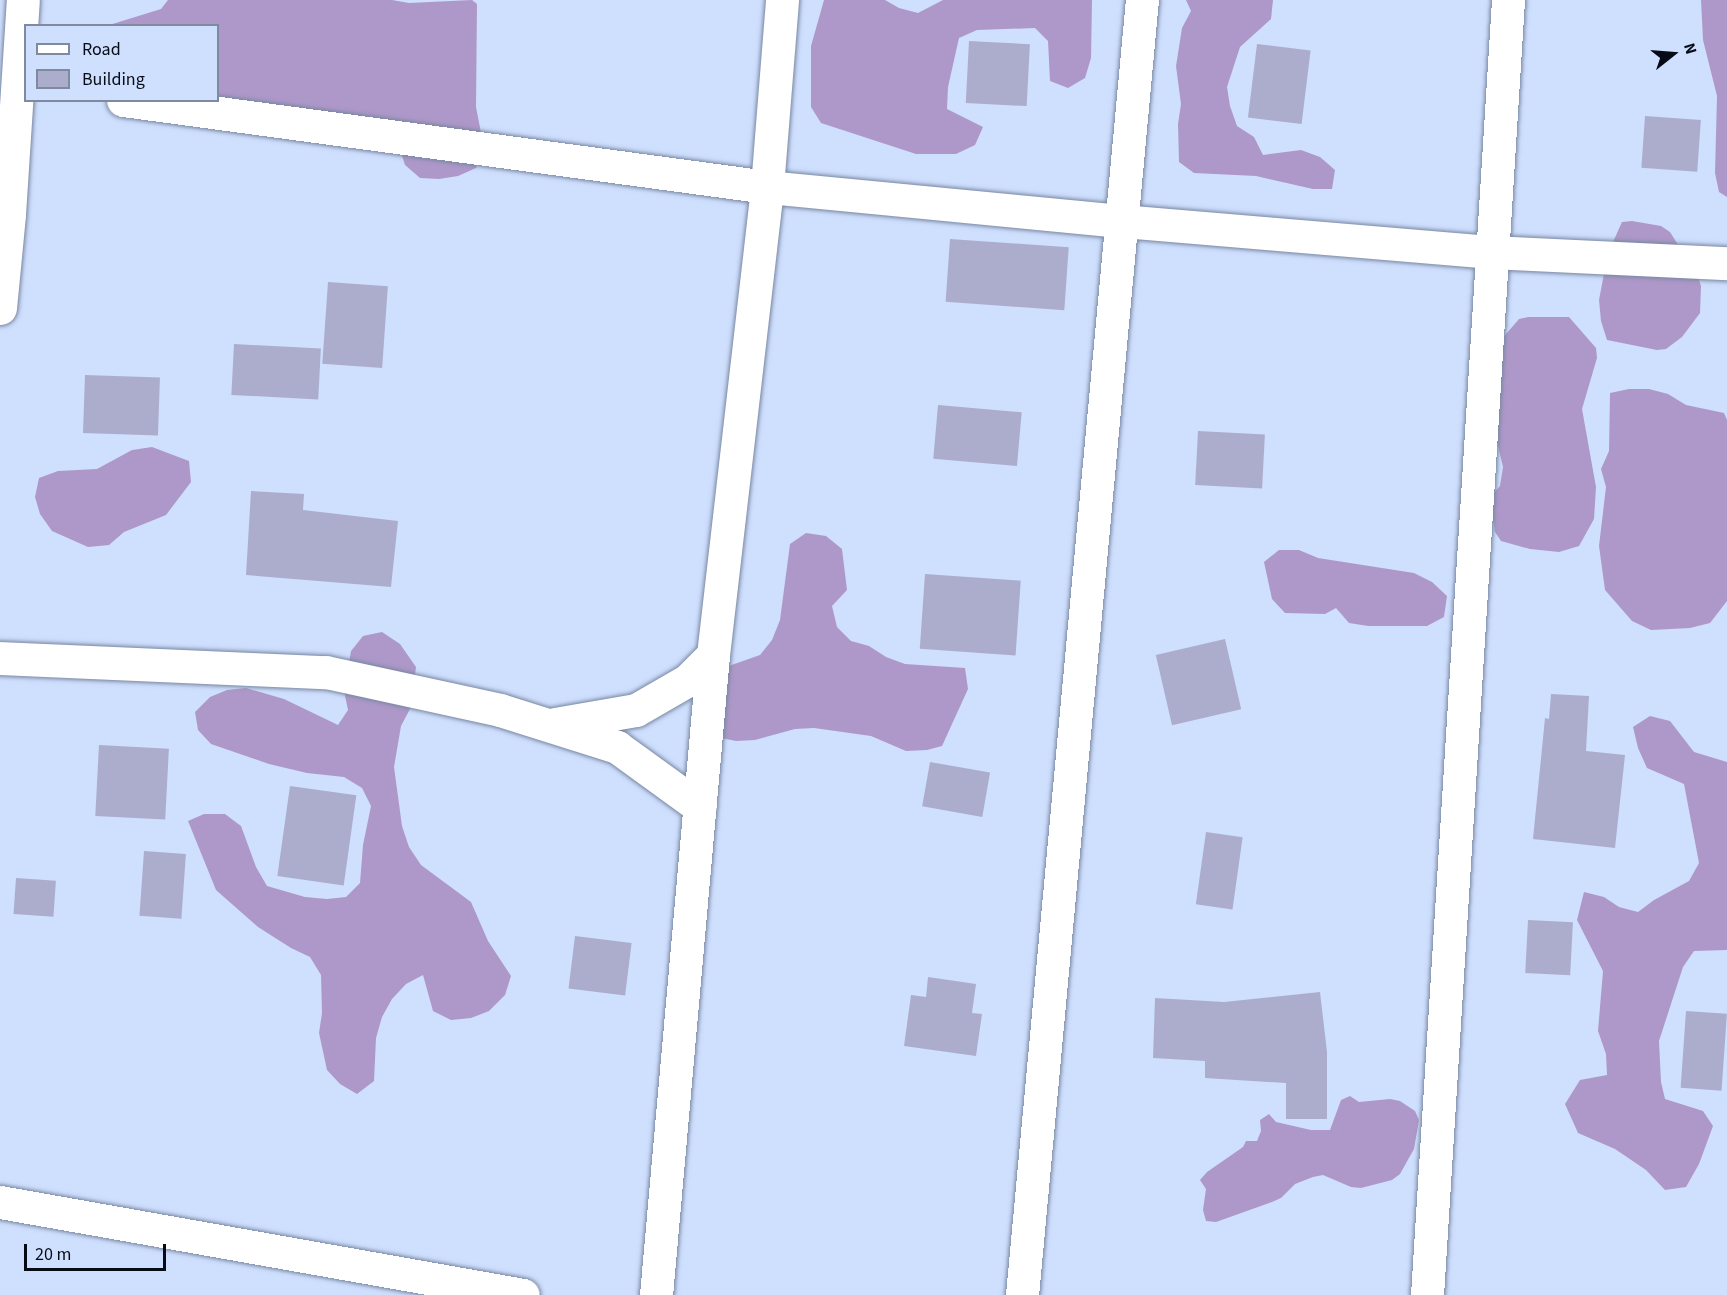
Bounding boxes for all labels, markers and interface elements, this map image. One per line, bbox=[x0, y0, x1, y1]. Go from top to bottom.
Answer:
legend bbox=[24, 24, 219, 102]
north arrow bbox=[1643, 24, 1703, 84]
text: Road bbox=[82, 37, 121, 62]
text: N bbox=[1678, 40, 1702, 57]
text: Building bbox=[82, 67, 145, 92]
scale bar bbox=[27, 1232, 170, 1270]
text: 20 m bbox=[35, 1242, 71, 1267]

